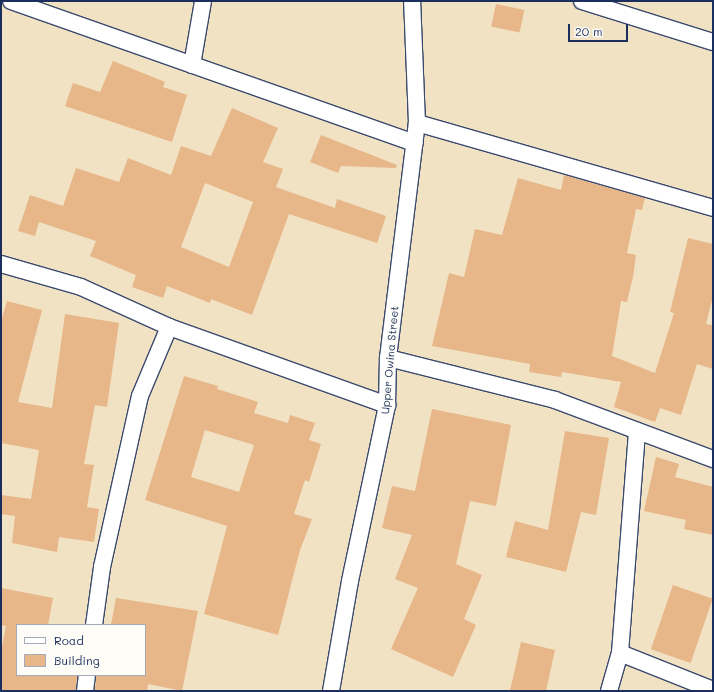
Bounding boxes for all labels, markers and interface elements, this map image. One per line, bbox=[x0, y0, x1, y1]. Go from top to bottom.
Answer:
scale bar bbox=[570, 16, 630, 42]
text: 20 m bbox=[575, 23, 603, 39]
street label: Upper Owina Street bbox=[379, 305, 401, 415]
legend bbox=[16, 624, 146, 676]
text: Road bbox=[54, 632, 84, 648]
text: Building bbox=[54, 652, 100, 668]

